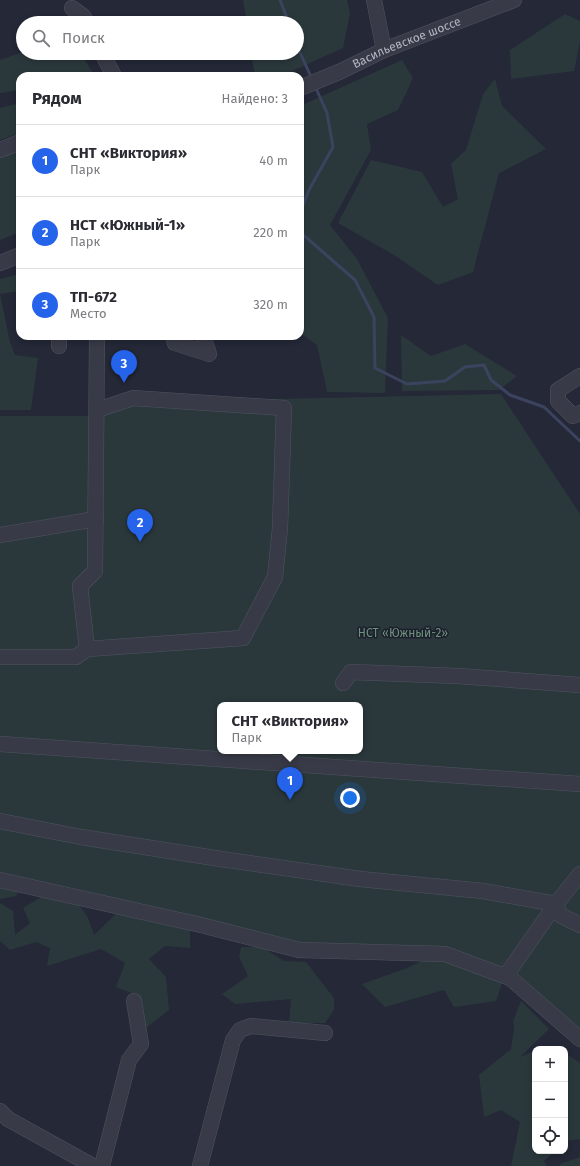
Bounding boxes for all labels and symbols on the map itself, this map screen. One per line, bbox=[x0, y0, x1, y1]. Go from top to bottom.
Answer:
street label: Васильевское шоссе bbox=[350, 14, 463, 71]
pin: 3 bbox=[111, 350, 137, 383]
pin: 2 bbox=[127, 509, 153, 542]
park label: НСТ «Южный-2» bbox=[358, 626, 448, 640]
pin: 1 bbox=[277, 767, 303, 800]
your location bbox=[340, 788, 360, 808]

